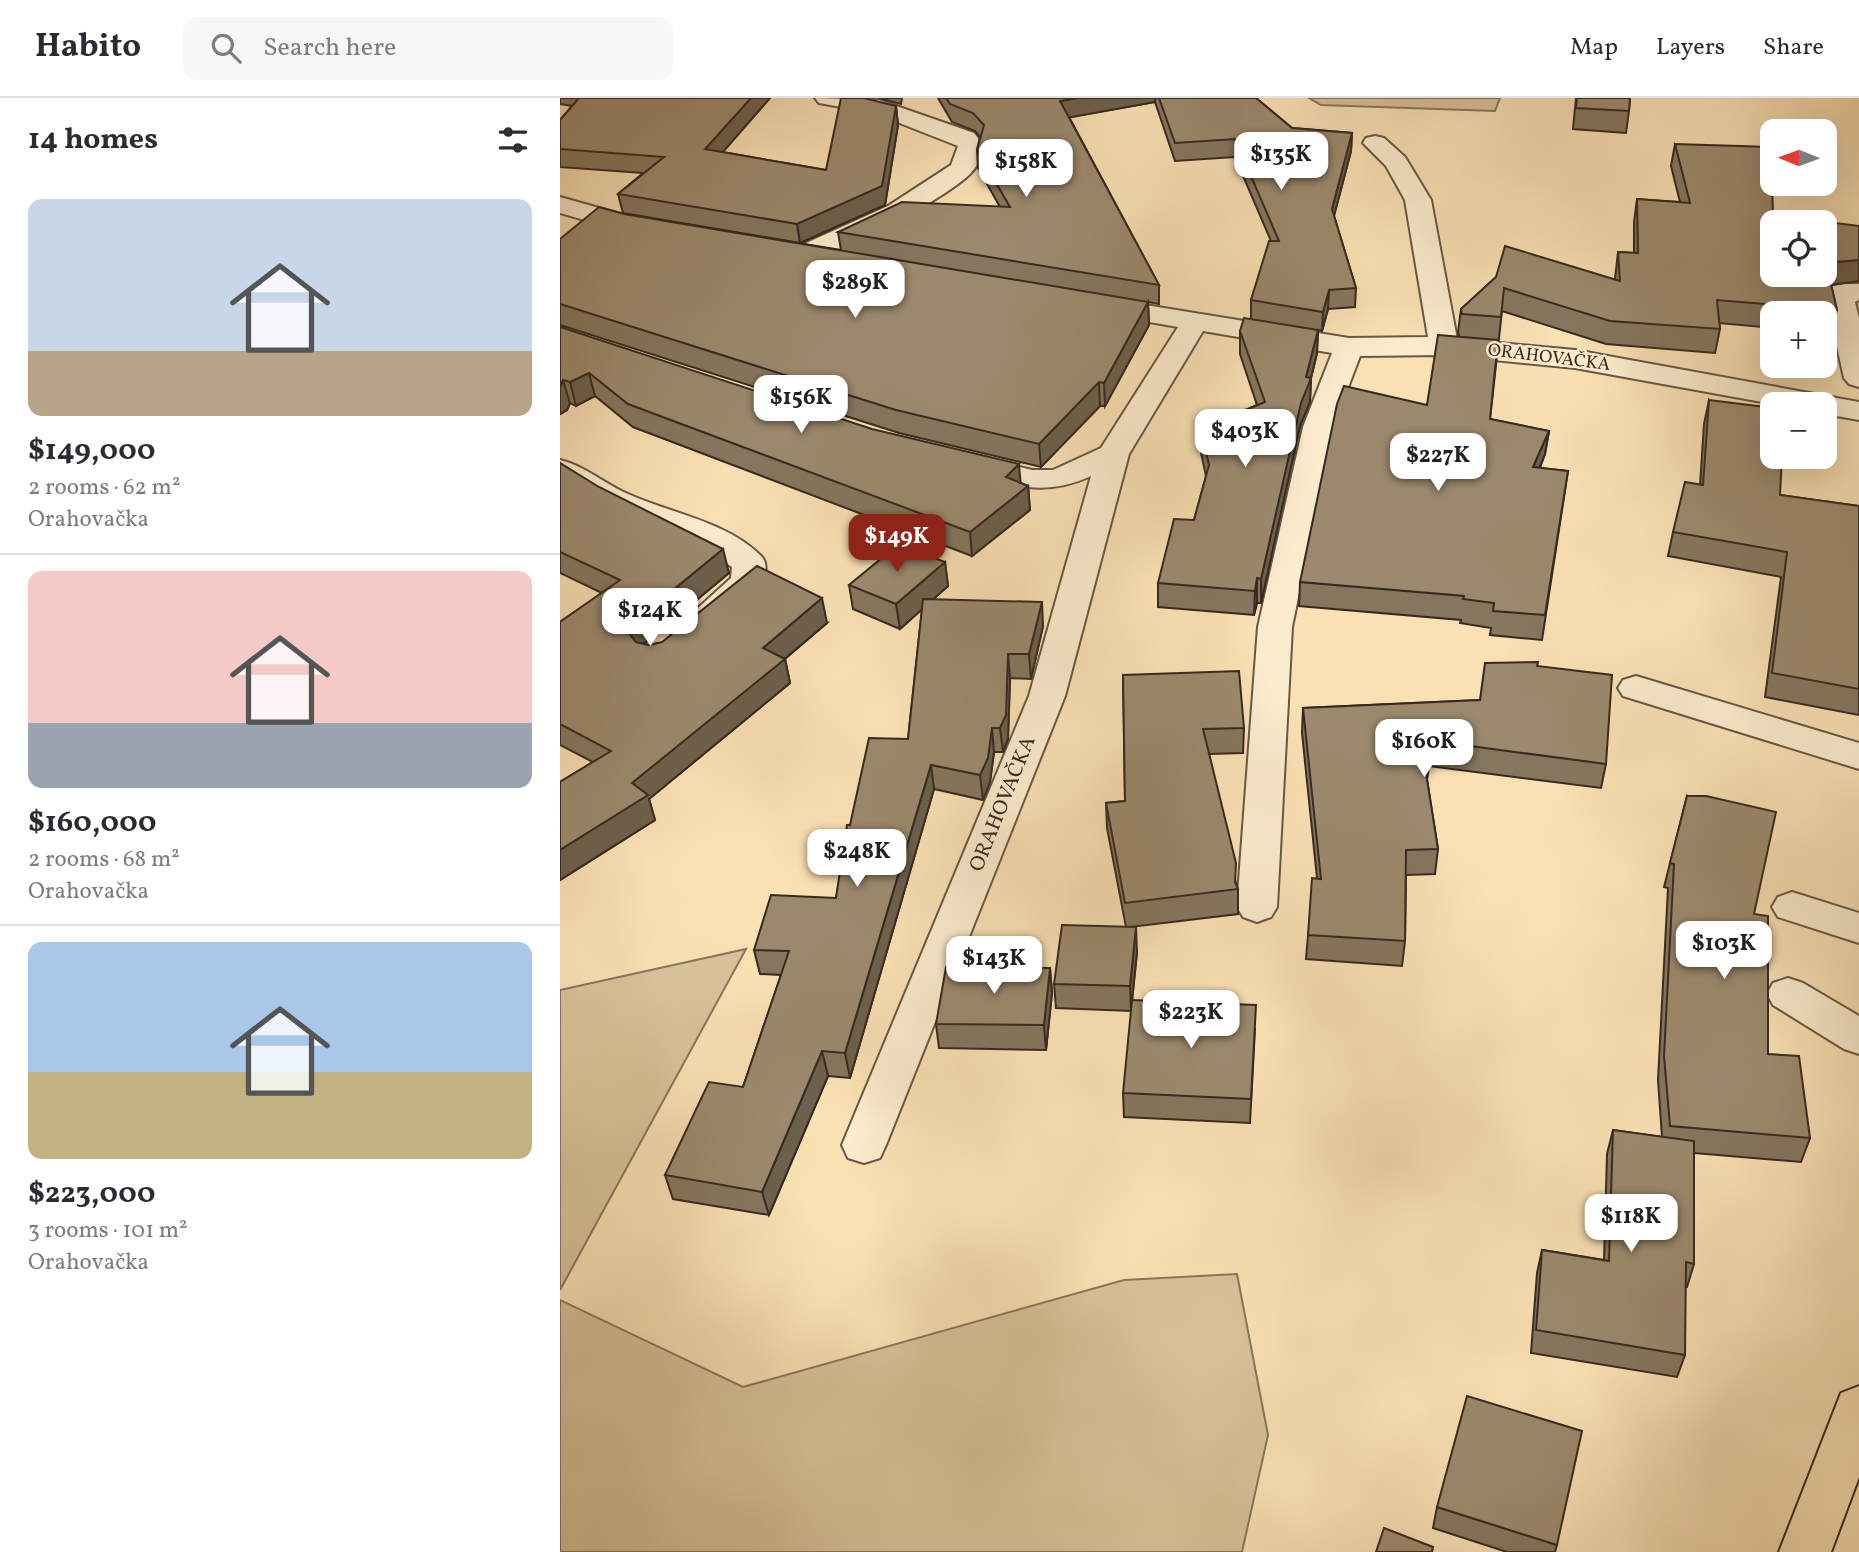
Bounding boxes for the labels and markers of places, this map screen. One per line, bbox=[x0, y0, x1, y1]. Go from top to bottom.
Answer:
pin: $135K bbox=[1232, 132, 1330, 192]
pin: $158K bbox=[977, 140, 1075, 199]
pin: $289K bbox=[806, 260, 904, 320]
pin: $156K bbox=[752, 376, 850, 435]
pin: $403K bbox=[1196, 410, 1294, 469]
pin: $227K bbox=[1389, 434, 1487, 493]
pin: $149K bbox=[848, 514, 946, 574]
pin: $124K bbox=[601, 588, 699, 648]
pin: $160K bbox=[1375, 720, 1473, 779]
pin: $248K bbox=[808, 830, 906, 889]
pin: $103K bbox=[1675, 922, 1773, 981]
pin: $143K bbox=[945, 936, 1043, 996]
pin: $223K bbox=[1142, 990, 1240, 1050]
pin: $118K bbox=[1582, 1194, 1680, 1254]

